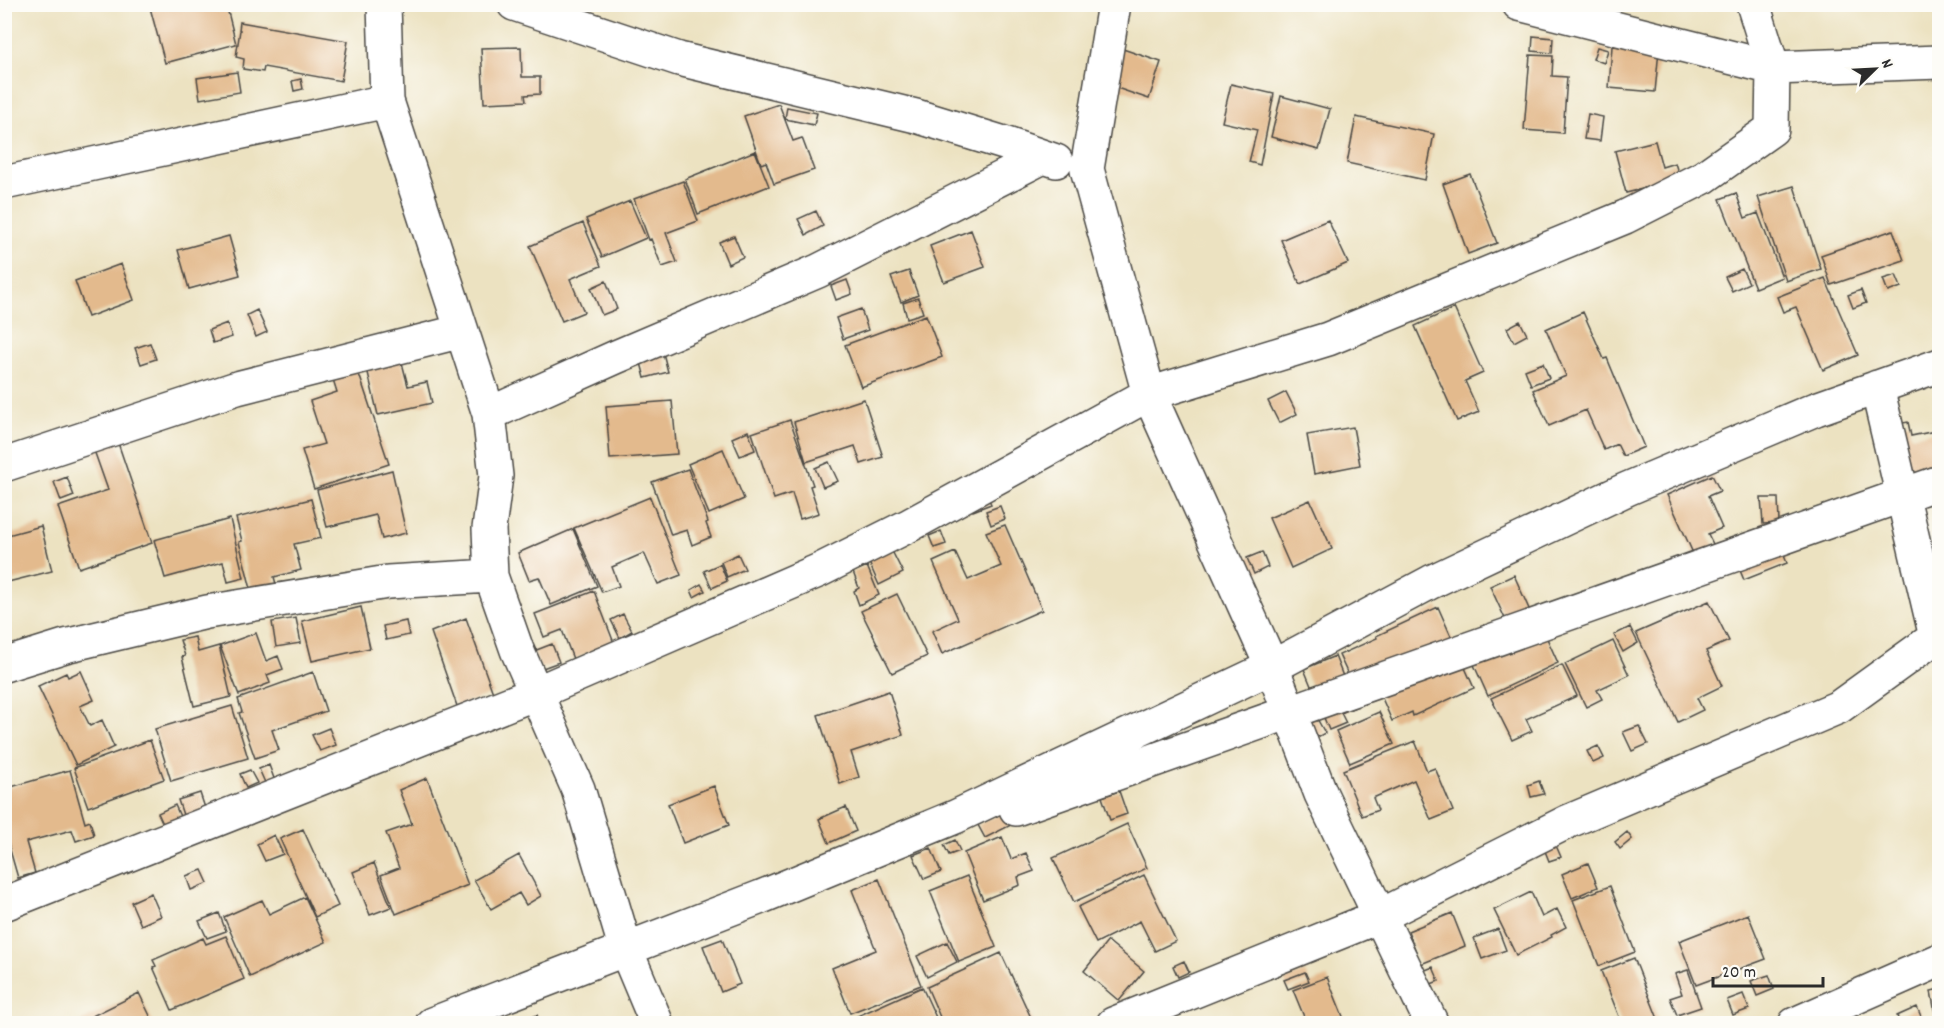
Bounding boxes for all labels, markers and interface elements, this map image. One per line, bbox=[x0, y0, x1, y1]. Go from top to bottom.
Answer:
north arrow bbox=[1845, 39, 1905, 99]
text: N bbox=[1874, 56, 1899, 72]
scale bar bbox=[1713, 950, 1822, 988]
text: 20 m bbox=[1722, 961, 1756, 986]

